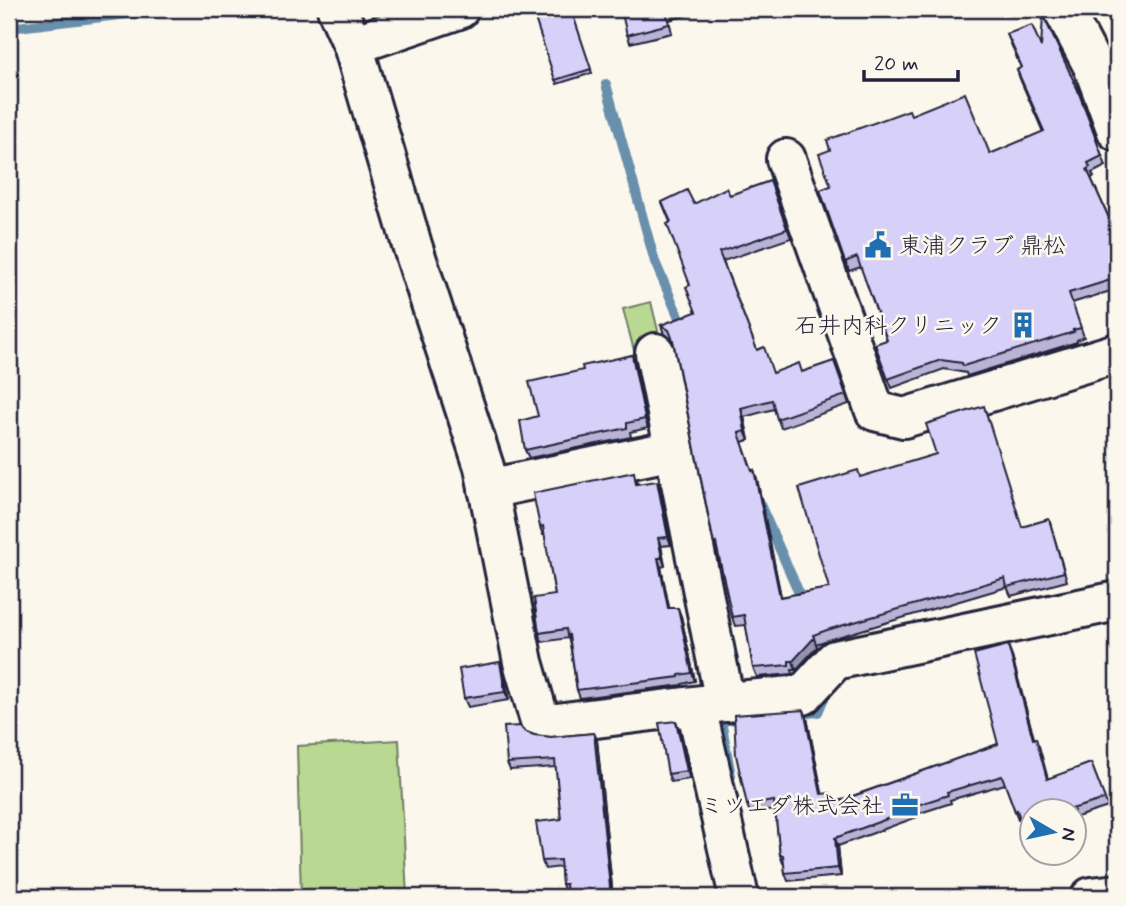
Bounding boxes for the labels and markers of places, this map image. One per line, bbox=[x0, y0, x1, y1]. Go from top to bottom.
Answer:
public building icon: 東浦クラブ 鼎松 bbox=[863, 230, 893, 260]
place label: 東浦クラブ 鼎松 bbox=[899, 232, 1066, 262]
building icon: 石井内科クリニック bbox=[1008, 310, 1038, 340]
place label: 石井内科クリニック bbox=[795, 312, 1002, 342]
office icon: ミツエダ株式会社 bbox=[890, 790, 920, 820]
place label: ミツエダ株式会社 bbox=[700, 792, 884, 822]

